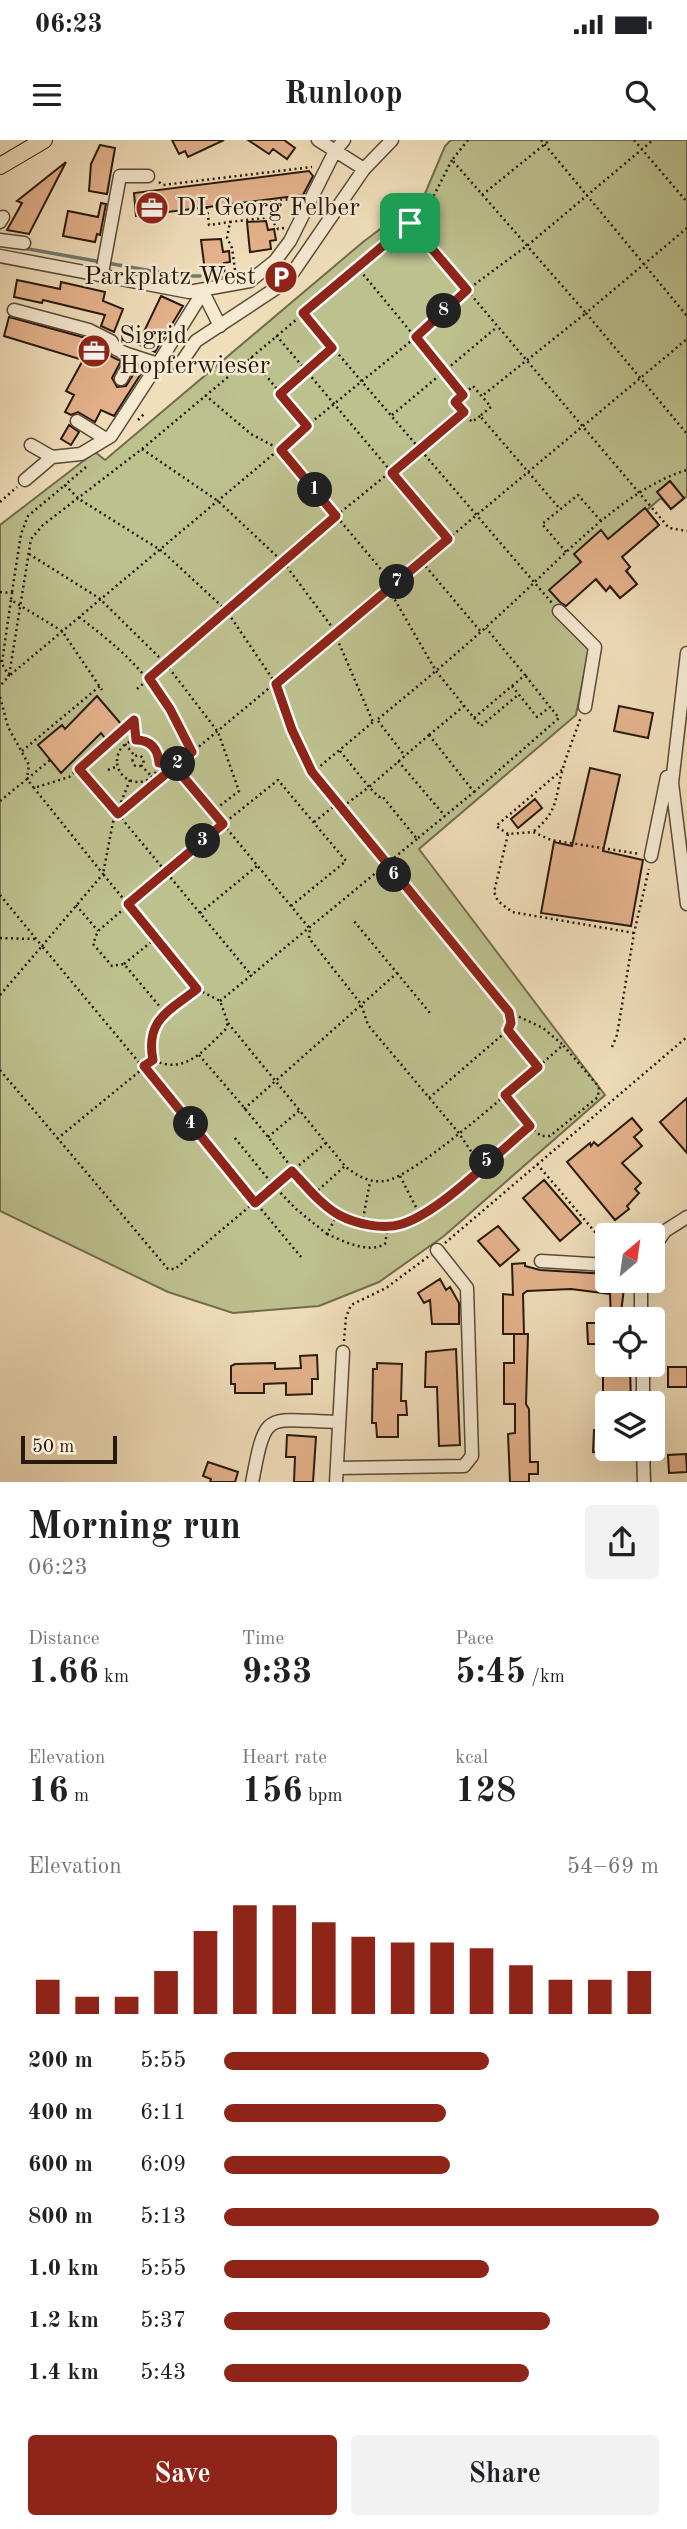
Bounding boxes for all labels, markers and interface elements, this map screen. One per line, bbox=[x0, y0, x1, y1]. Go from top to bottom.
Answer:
text: 06:23 bbox=[35, 12, 103, 38]
icon: menu bbox=[28, 76, 66, 114]
icon: search bbox=[621, 76, 659, 114]
text: Runloop bbox=[284, 79, 403, 111]
office icon: DI Georg Felber bbox=[133, 189, 171, 227]
pin bbox=[380, 193, 440, 253]
place label: DI Georg Felber bbox=[176, 195, 360, 221]
icon: arrive bbox=[391, 204, 429, 242]
parking icon: Parkplatz West bbox=[262, 258, 300, 296]
place label: Parkplatz West bbox=[84, 264, 256, 290]
pin: 8 bbox=[426, 294, 462, 328]
text: 8 bbox=[438, 301, 449, 320]
place label: Sigrid Hopferwieser bbox=[119, 323, 270, 379]
office icon: Sigrid Hopferwieser bbox=[75, 332, 113, 370]
pin: 1 bbox=[298, 472, 332, 508]
text: 1 bbox=[309, 480, 320, 499]
pin: 7 bbox=[380, 564, 414, 600]
text: 7 bbox=[391, 572, 402, 591]
pin: 2 bbox=[160, 746, 196, 782]
text: 2 bbox=[172, 754, 183, 773]
pin: 3 bbox=[186, 824, 220, 858]
text: 3 bbox=[197, 831, 208, 850]
pin: 6 bbox=[376, 858, 412, 892]
text: 6 bbox=[388, 865, 399, 884]
pin: 4 bbox=[174, 1107, 208, 1142]
text: 4 bbox=[185, 1114, 196, 1133]
pin: 5 bbox=[470, 1144, 504, 1180]
text: 5 bbox=[481, 1152, 492, 1171]
north arrow bbox=[595, 1223, 665, 1293]
map controls bbox=[595, 1223, 665, 1461]
button: locate bbox=[595, 1307, 665, 1377]
button: layers bbox=[595, 1391, 665, 1461]
scale bar bbox=[21, 1434, 117, 1465]
text: 50 m bbox=[32, 1438, 74, 1457]
button: share bbox=[585, 1505, 659, 1579]
text: Morning run bbox=[28, 1509, 241, 1547]
text: 06:23 bbox=[28, 1556, 88, 1579]
text: Distance bbox=[28, 1630, 100, 1649]
text: Time bbox=[242, 1630, 284, 1649]
text: Pace bbox=[455, 1630, 494, 1649]
text: 1.66 bbox=[28, 1655, 99, 1690]
text: 9:33 bbox=[242, 1655, 312, 1690]
text: 5:45 bbox=[455, 1655, 526, 1690]
text: km bbox=[99, 1668, 129, 1687]
text: /km bbox=[526, 1668, 565, 1687]
text: Elevation bbox=[28, 1749, 105, 1768]
text: Heart rate bbox=[242, 1749, 327, 1768]
text: kcal bbox=[455, 1749, 488, 1768]
text: 16 bbox=[28, 1774, 69, 1809]
text: 156 bbox=[242, 1774, 303, 1809]
text: 128 bbox=[455, 1774, 516, 1809]
text: m bbox=[69, 1787, 89, 1806]
text: bpm bbox=[303, 1787, 343, 1806]
text: Elevation bbox=[28, 1855, 122, 1878]
text: 54–69 m bbox=[567, 1855, 659, 1878]
text: 200 m bbox=[28, 2049, 93, 2072]
text: 5:55 bbox=[140, 2049, 186, 2072]
text: 400 m bbox=[28, 2101, 93, 2124]
text: 6:11 bbox=[140, 2101, 186, 2124]
text: 600 m bbox=[28, 2153, 93, 2176]
text: 6:09 bbox=[140, 2153, 186, 2176]
text: 800 m bbox=[28, 2205, 93, 2228]
text: 5:13 bbox=[140, 2205, 186, 2228]
text: 1.0 km bbox=[28, 2257, 99, 2280]
text: 5:55 bbox=[140, 2257, 186, 2280]
text: 1.2 km bbox=[28, 2309, 99, 2332]
text: 5:37 bbox=[140, 2309, 186, 2332]
text: 1.4 km bbox=[28, 2361, 99, 2384]
text: 5:43 bbox=[140, 2361, 186, 2384]
button: Save bbox=[28, 2435, 337, 2515]
button: Share bbox=[351, 2435, 659, 2515]

